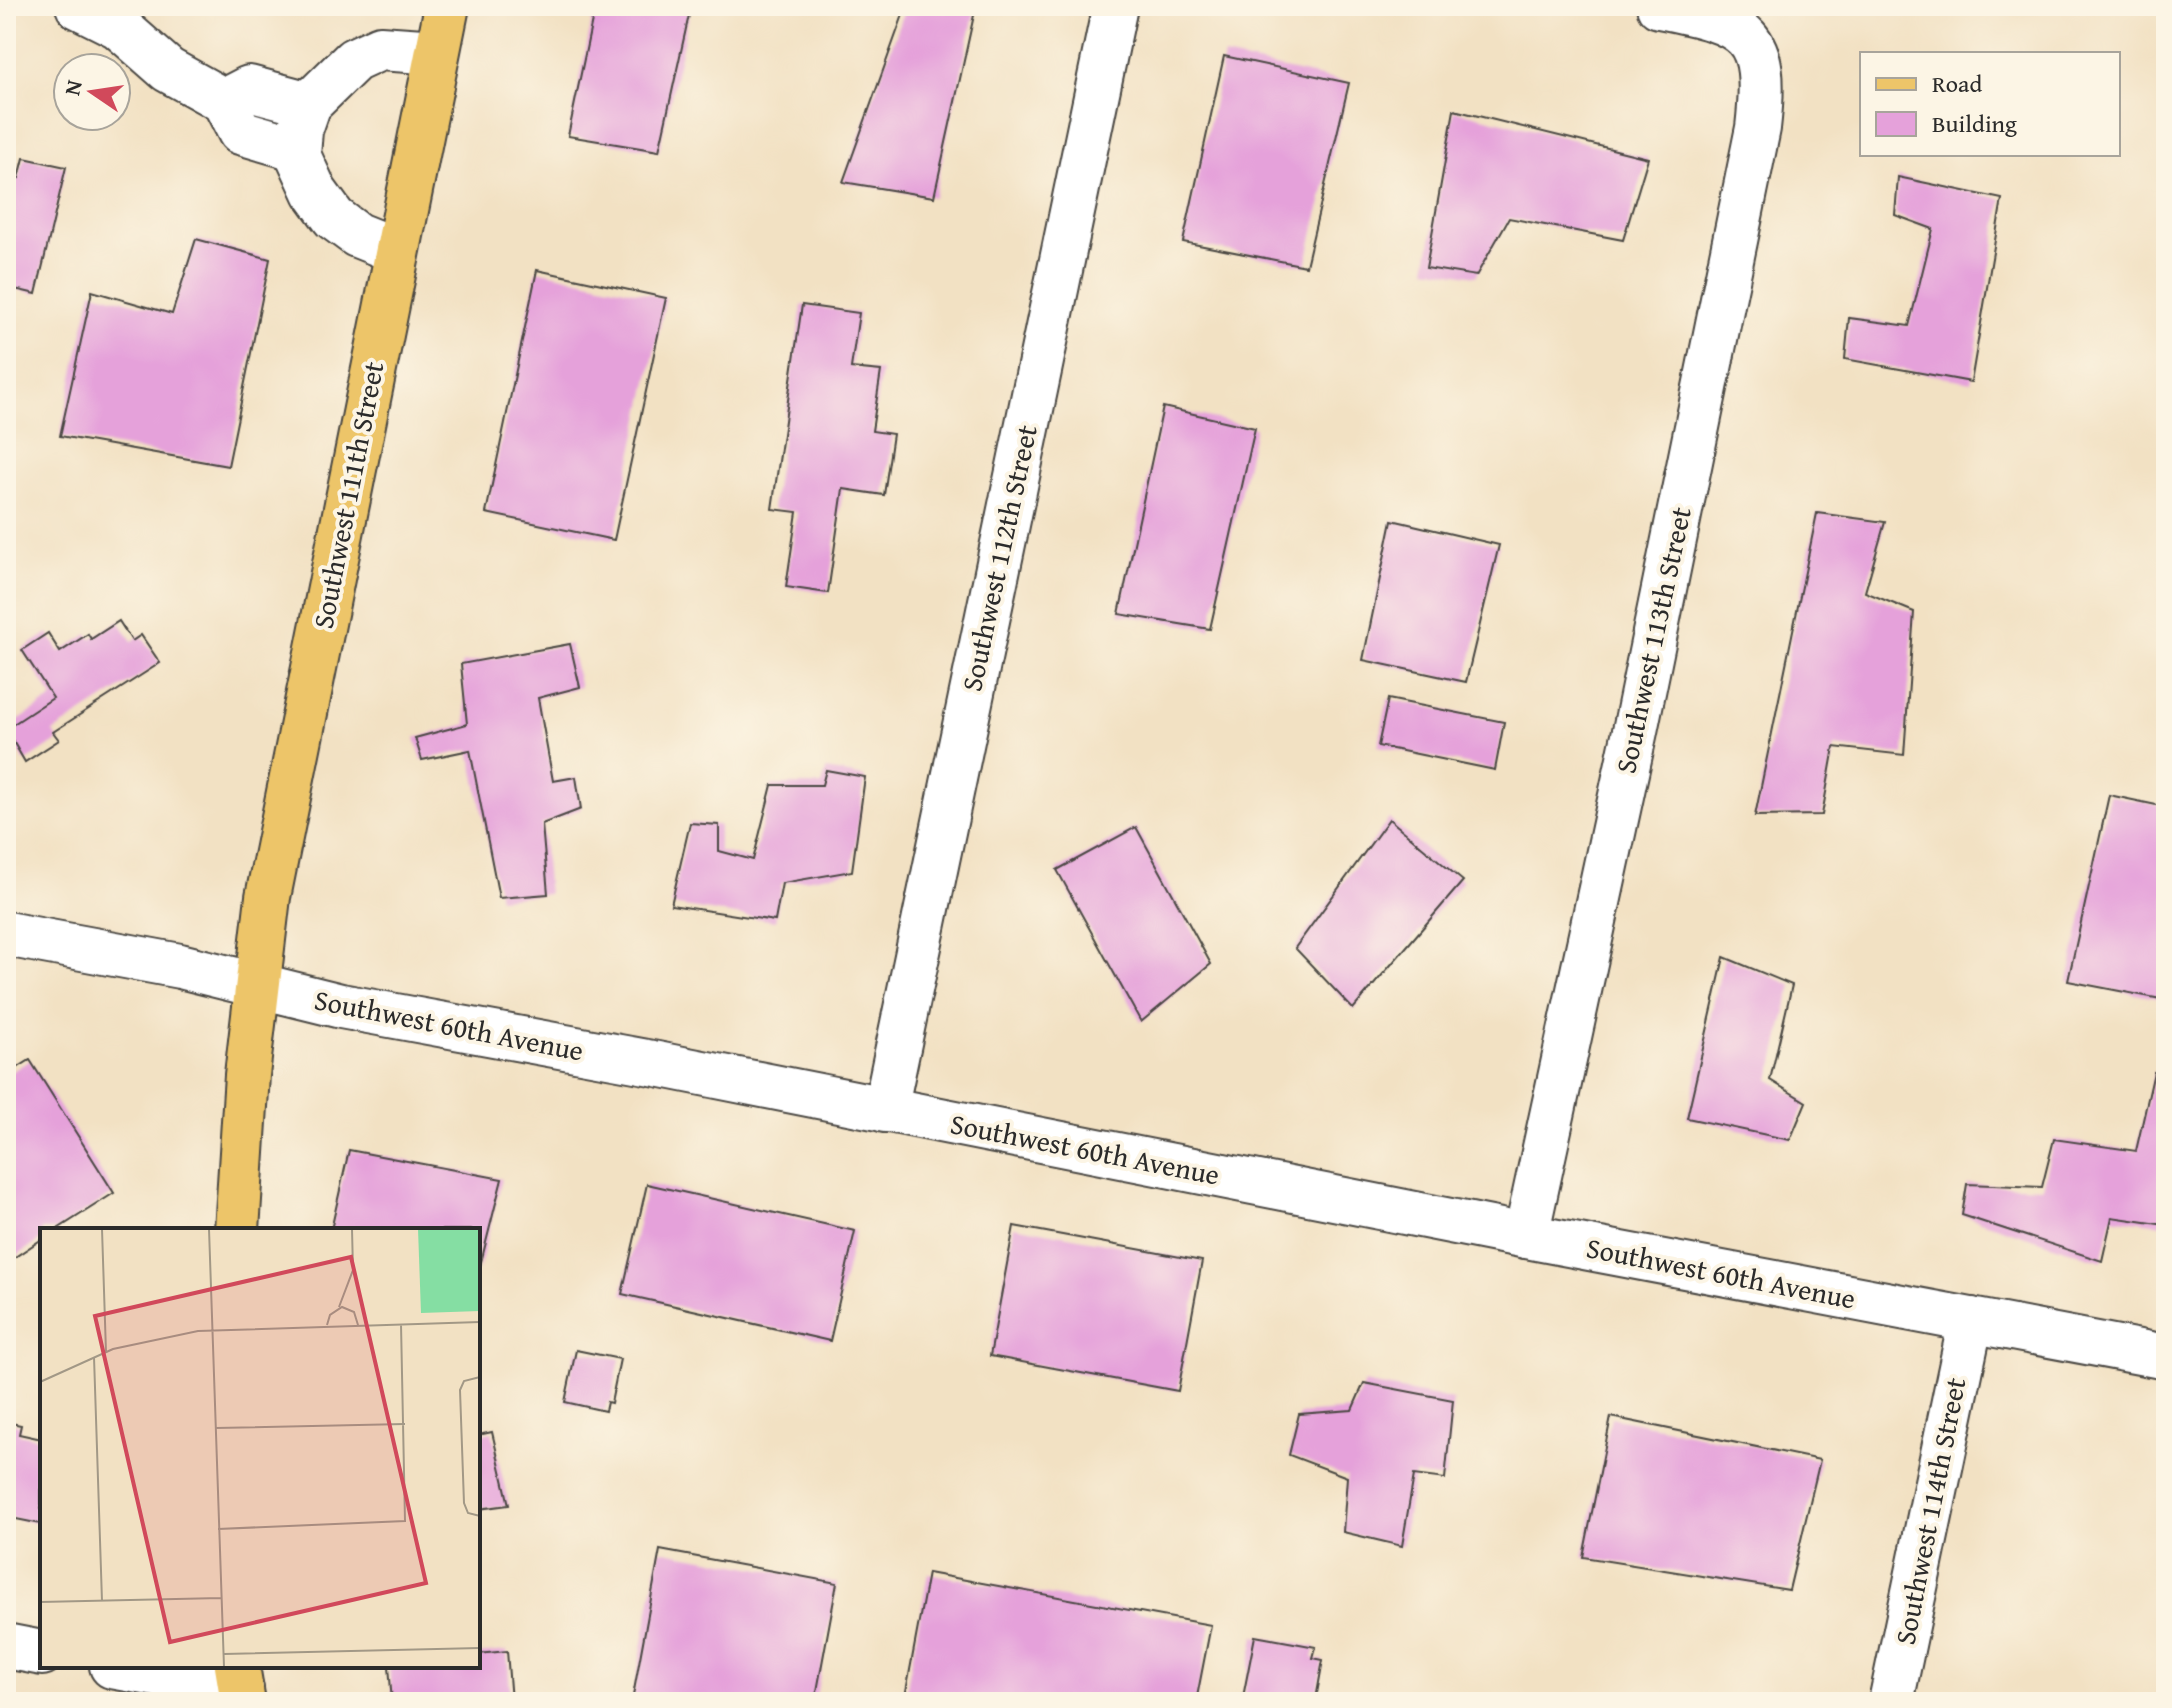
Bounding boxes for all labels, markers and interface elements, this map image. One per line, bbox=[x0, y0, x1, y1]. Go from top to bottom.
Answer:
north arrow bbox=[52, 52, 132, 132]
legend bbox=[1860, 52, 2120, 156]
text: Road bbox=[1932, 66, 1982, 101]
text: N bbox=[55, 76, 90, 98]
text: Building bbox=[1932, 106, 2017, 141]
street label: Southwest 111th Street bbox=[301, 358, 394, 632]
street label: Southwest 112th Street bbox=[950, 421, 1047, 695]
street label: Southwest 113th Street bbox=[1604, 503, 1701, 777]
street label: Southwest 60th Avenue bbox=[311, 978, 587, 1071]
street label: Southwest 60th Avenue bbox=[947, 1102, 1223, 1195]
street label: Southwest 60th Avenue bbox=[1583, 1226, 1859, 1319]
inset map bbox=[40, 1228, 480, 1668]
street label: Southwest 114th Street bbox=[1883, 1374, 1976, 1648]

